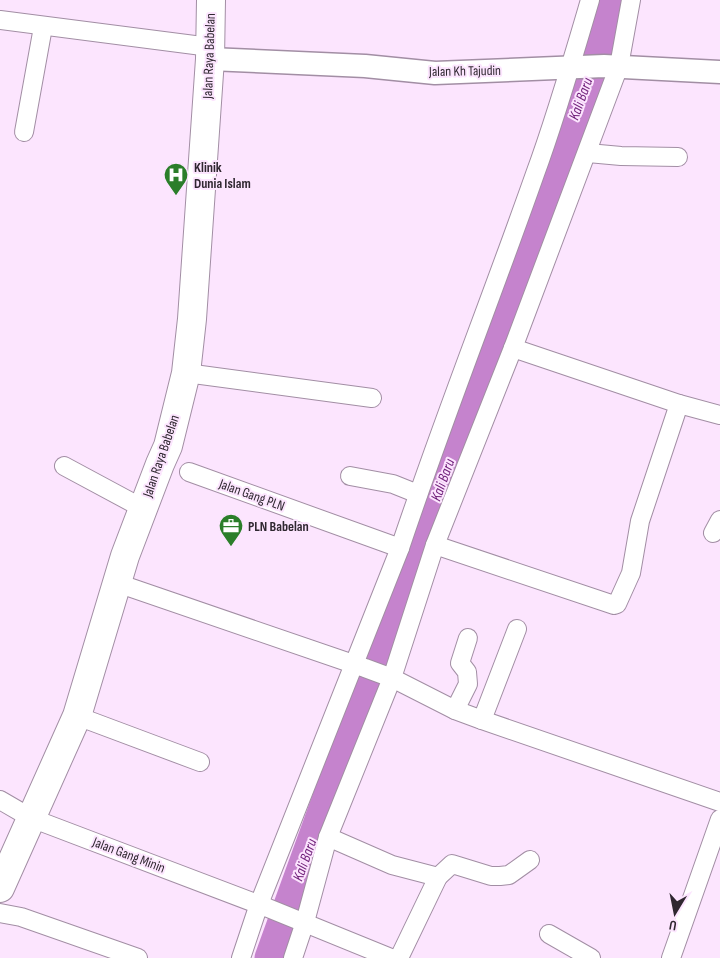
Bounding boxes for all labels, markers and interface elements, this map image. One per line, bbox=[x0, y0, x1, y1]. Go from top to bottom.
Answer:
street label: Jalan Raya Babelan bbox=[199, 13, 219, 100]
street label: Jalan Kh Tajudin bbox=[428, 62, 501, 80]
water label: Kali Baru bbox=[565, 74, 598, 123]
place label: Klinik Dunia Islam bbox=[194, 159, 251, 192]
hospital icon: Klinik Dunia Islam bbox=[163, 162, 189, 196]
street label: Jalan Raya Babelan bbox=[139, 413, 183, 500]
water label: Kali Baru bbox=[427, 455, 460, 504]
street label: Jalan Gang PLN bbox=[216, 475, 287, 515]
office icon: PLN Babelan bbox=[218, 513, 244, 547]
place label: PLN Babelan bbox=[248, 518, 309, 535]
street label: Jalan Gang Minin bbox=[90, 833, 168, 877]
water label: Kali Baru bbox=[289, 835, 322, 884]
north arrow bbox=[650, 888, 700, 938]
text: U bbox=[668, 916, 678, 934]

